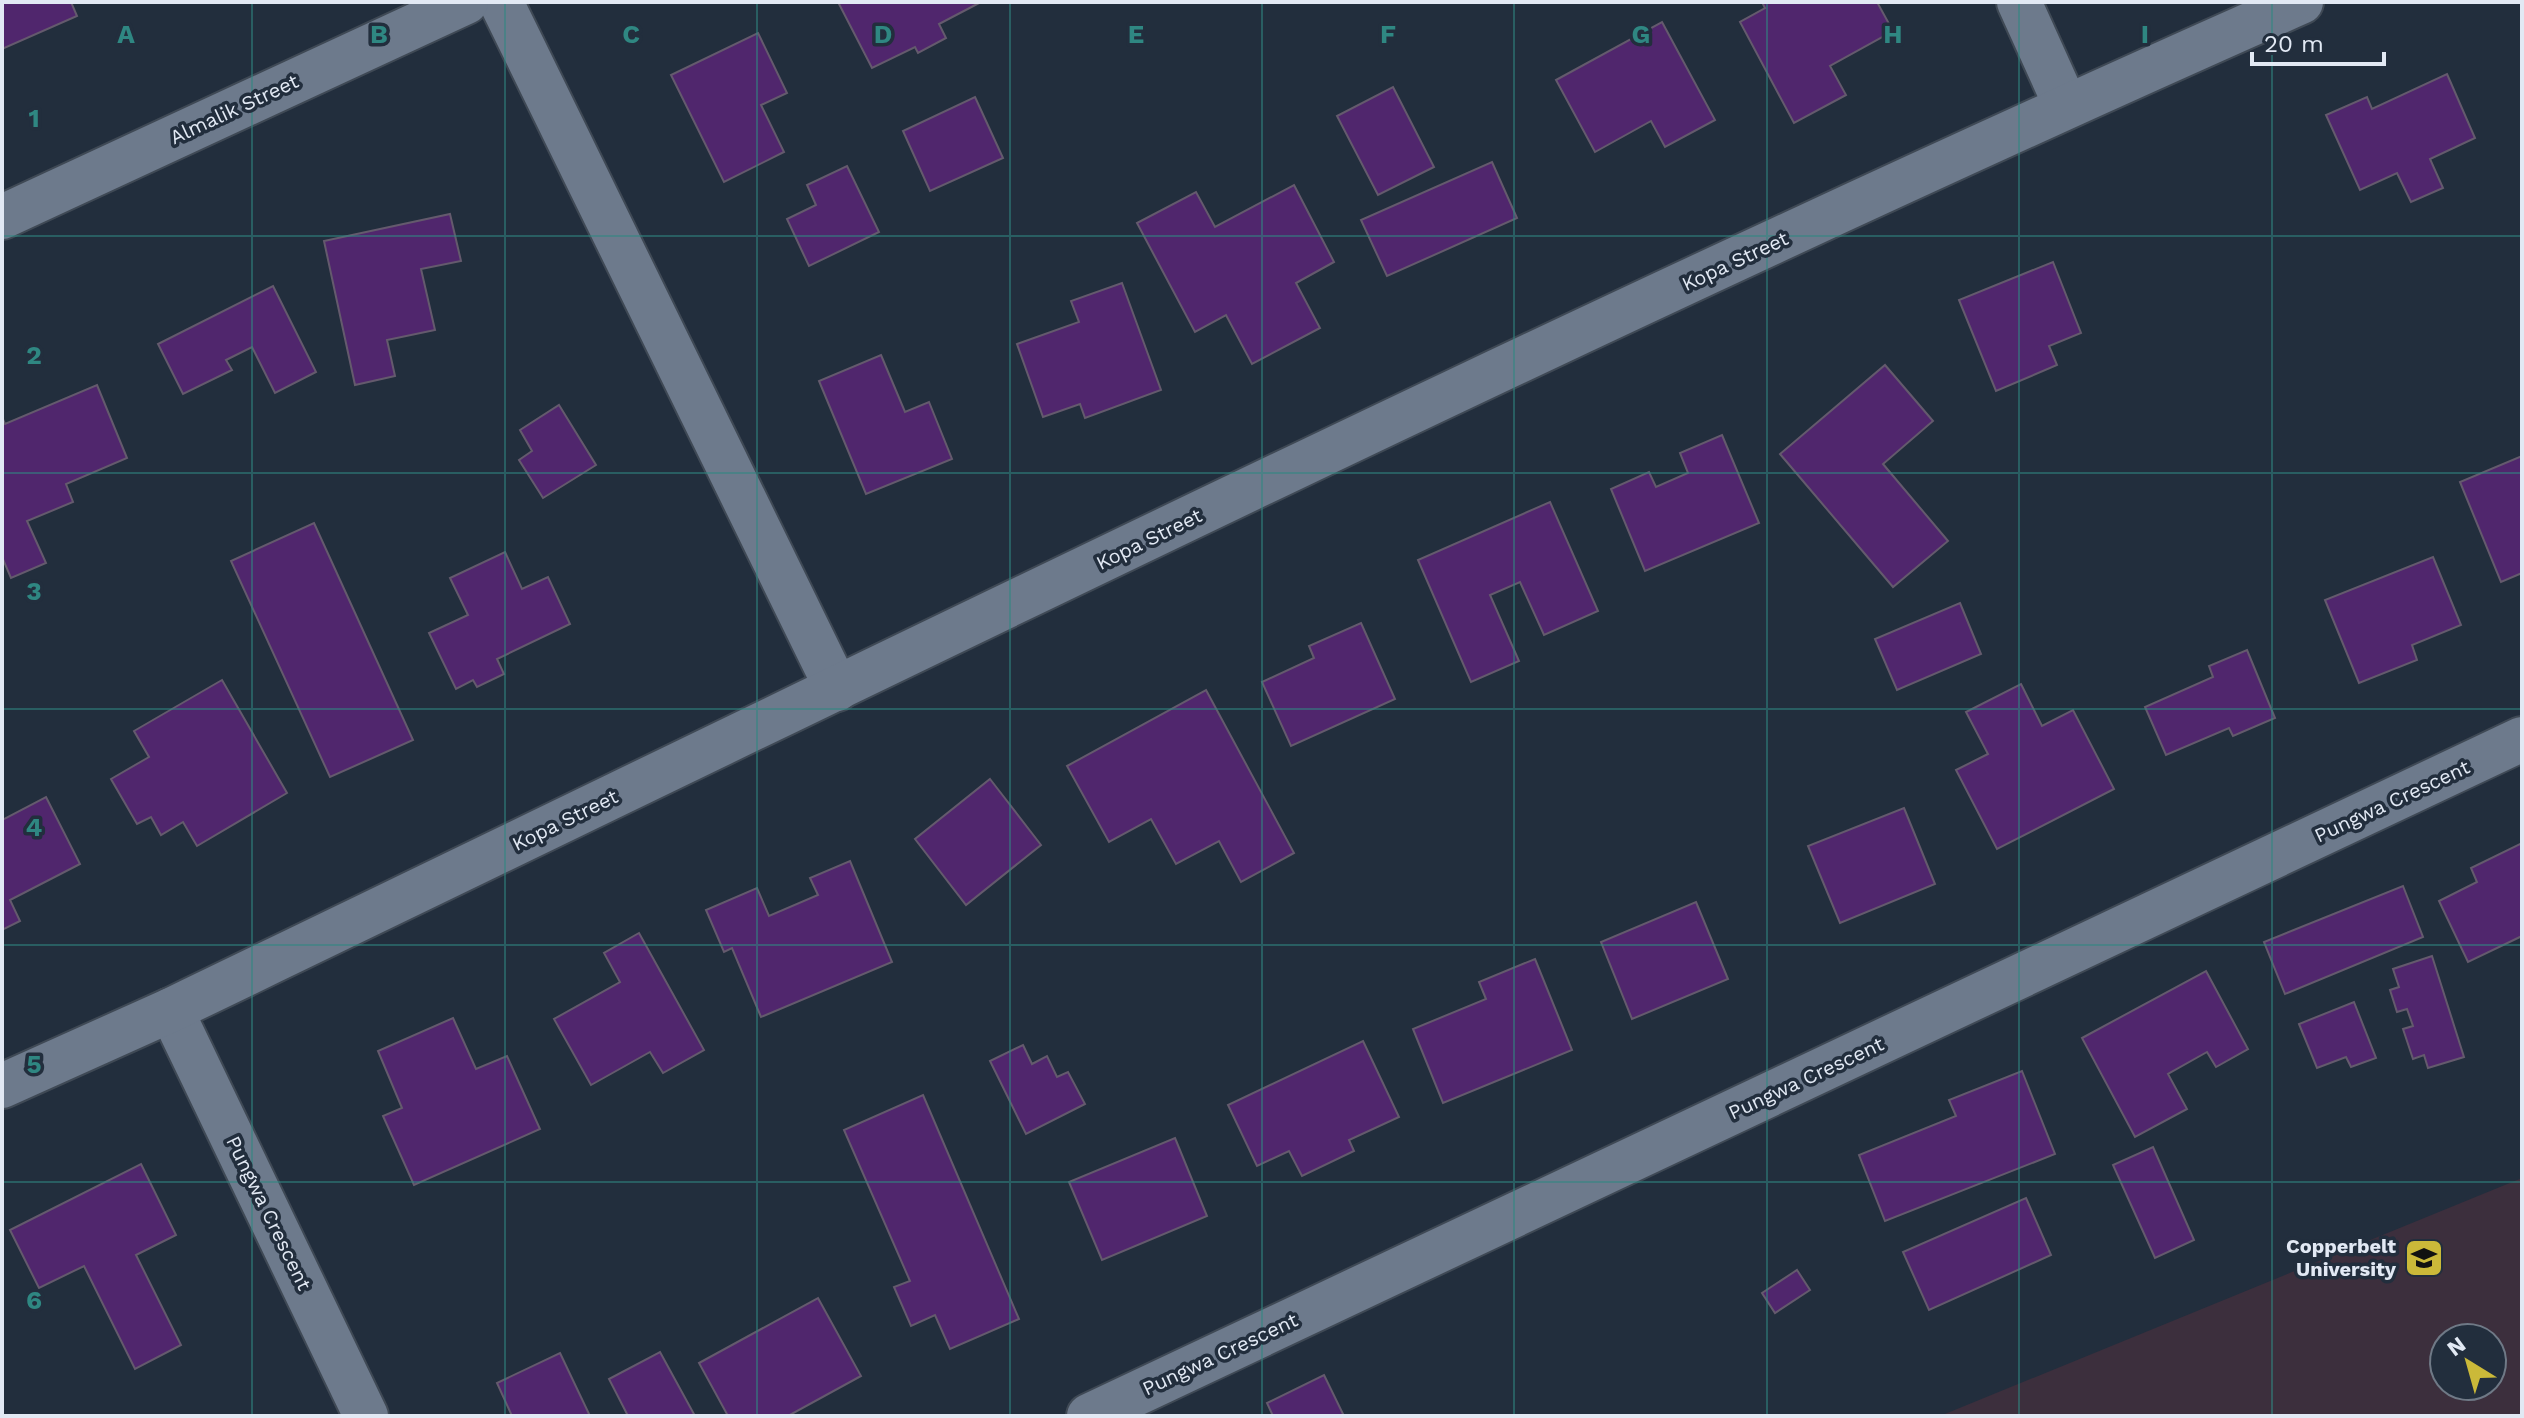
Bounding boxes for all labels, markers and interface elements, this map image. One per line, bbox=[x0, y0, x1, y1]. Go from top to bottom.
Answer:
scale bar bbox=[2252, 16, 2384, 66]
text: A bbox=[117, 19, 135, 49]
text: B bbox=[370, 19, 388, 49]
text: C bbox=[622, 19, 640, 49]
text: D bbox=[874, 19, 892, 49]
text: E bbox=[1128, 19, 1144, 49]
text: F bbox=[1380, 19, 1396, 49]
text: G bbox=[1632, 19, 1650, 49]
text: H bbox=[1883, 19, 1903, 49]
text: I bbox=[2141, 19, 2149, 49]
text: 20 m bbox=[2264, 30, 2324, 58]
street label: Almalik Street bbox=[166, 68, 303, 149]
text: 1 bbox=[28, 103, 40, 133]
street label: Kopa Street bbox=[1678, 226, 1793, 296]
text: 2 bbox=[26, 340, 42, 370]
street label: Kopa Street bbox=[1092, 503, 1206, 575]
text: 3 bbox=[26, 576, 42, 606]
street label: Pungwa Crescent bbox=[2311, 754, 2474, 847]
street label: Kopa Street bbox=[508, 784, 622, 856]
text: 4 bbox=[26, 812, 43, 842]
street label: Pungwa Crescent bbox=[1725, 1031, 1888, 1124]
text: 5 bbox=[26, 1049, 42, 1079]
street label: Pungwa Crescent bbox=[221, 1132, 317, 1295]
place label: Copperbelt University bbox=[2286, 1234, 2397, 1281]
school or university icon: Copperbelt University bbox=[2403, 1237, 2445, 1279]
text: 6 bbox=[26, 1285, 42, 1315]
street label: Pungwa Crescent bbox=[1139, 1307, 1302, 1400]
north arrow bbox=[2428, 1322, 2508, 1402]
text: N bbox=[2442, 1332, 2470, 1361]

